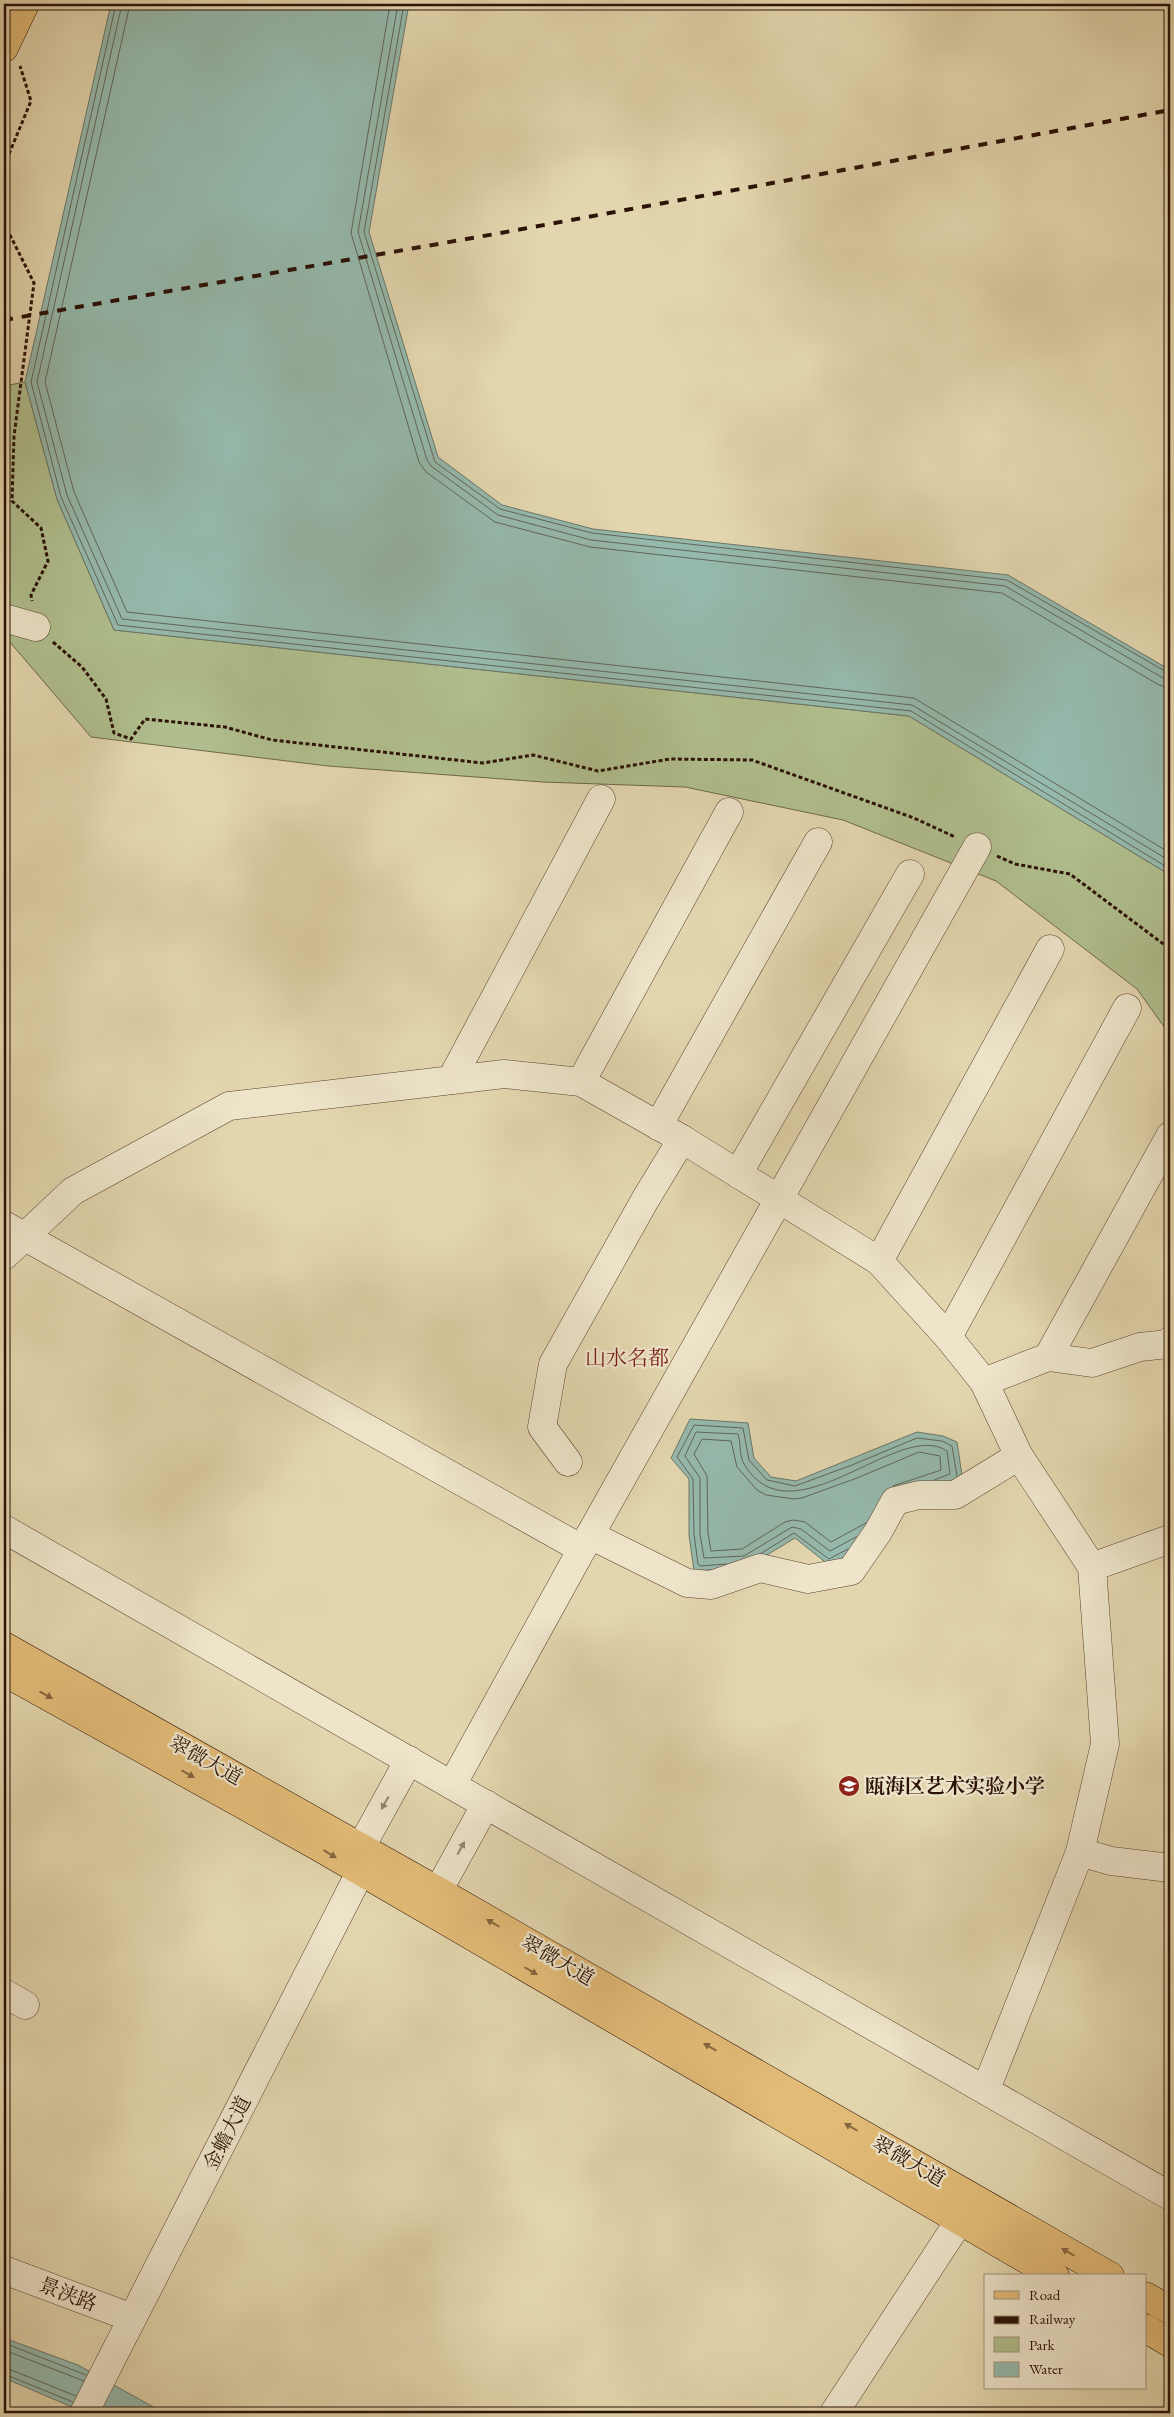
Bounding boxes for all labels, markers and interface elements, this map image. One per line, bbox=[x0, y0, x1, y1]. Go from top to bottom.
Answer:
district label: 山水名都 bbox=[585, 1344, 669, 1371]
one-way arrow bbox=[40, 1691, 53, 1700]
street label: 翠微大道 bbox=[165, 1729, 247, 1791]
one-way arrow bbox=[182, 1770, 195, 1779]
place label: 瓯海区艺术实验小学 bbox=[865, 1773, 1045, 1799]
school or university icon: 瓯海区艺术实验小学 bbox=[837, 1774, 861, 1798]
one-way arrow bbox=[381, 1795, 389, 1810]
one-way arrow bbox=[457, 1841, 465, 1855]
one-way arrow bbox=[324, 1849, 337, 1858]
one-way arrow bbox=[487, 1918, 500, 1927]
street label: 翠微大道 bbox=[517, 1929, 599, 1991]
one-way arrow bbox=[524, 1967, 537, 1976]
one-way arrow bbox=[704, 2042, 717, 2051]
street label: 金蟾大道 bbox=[197, 2091, 257, 2175]
one-way arrow bbox=[845, 2123, 858, 2132]
street label: 翠微大道 bbox=[868, 2130, 950, 2192]
one-way arrow bbox=[1062, 2247, 1075, 2256]
street label: 景浃路 bbox=[35, 2271, 101, 2317]
legend bbox=[984, 2274, 1146, 2390]
text: Road bbox=[1029, 2285, 1061, 2304]
text: Railway bbox=[1029, 2309, 1076, 2328]
text: Park bbox=[1029, 2335, 1056, 2354]
text: Water bbox=[1029, 2359, 1063, 2378]

